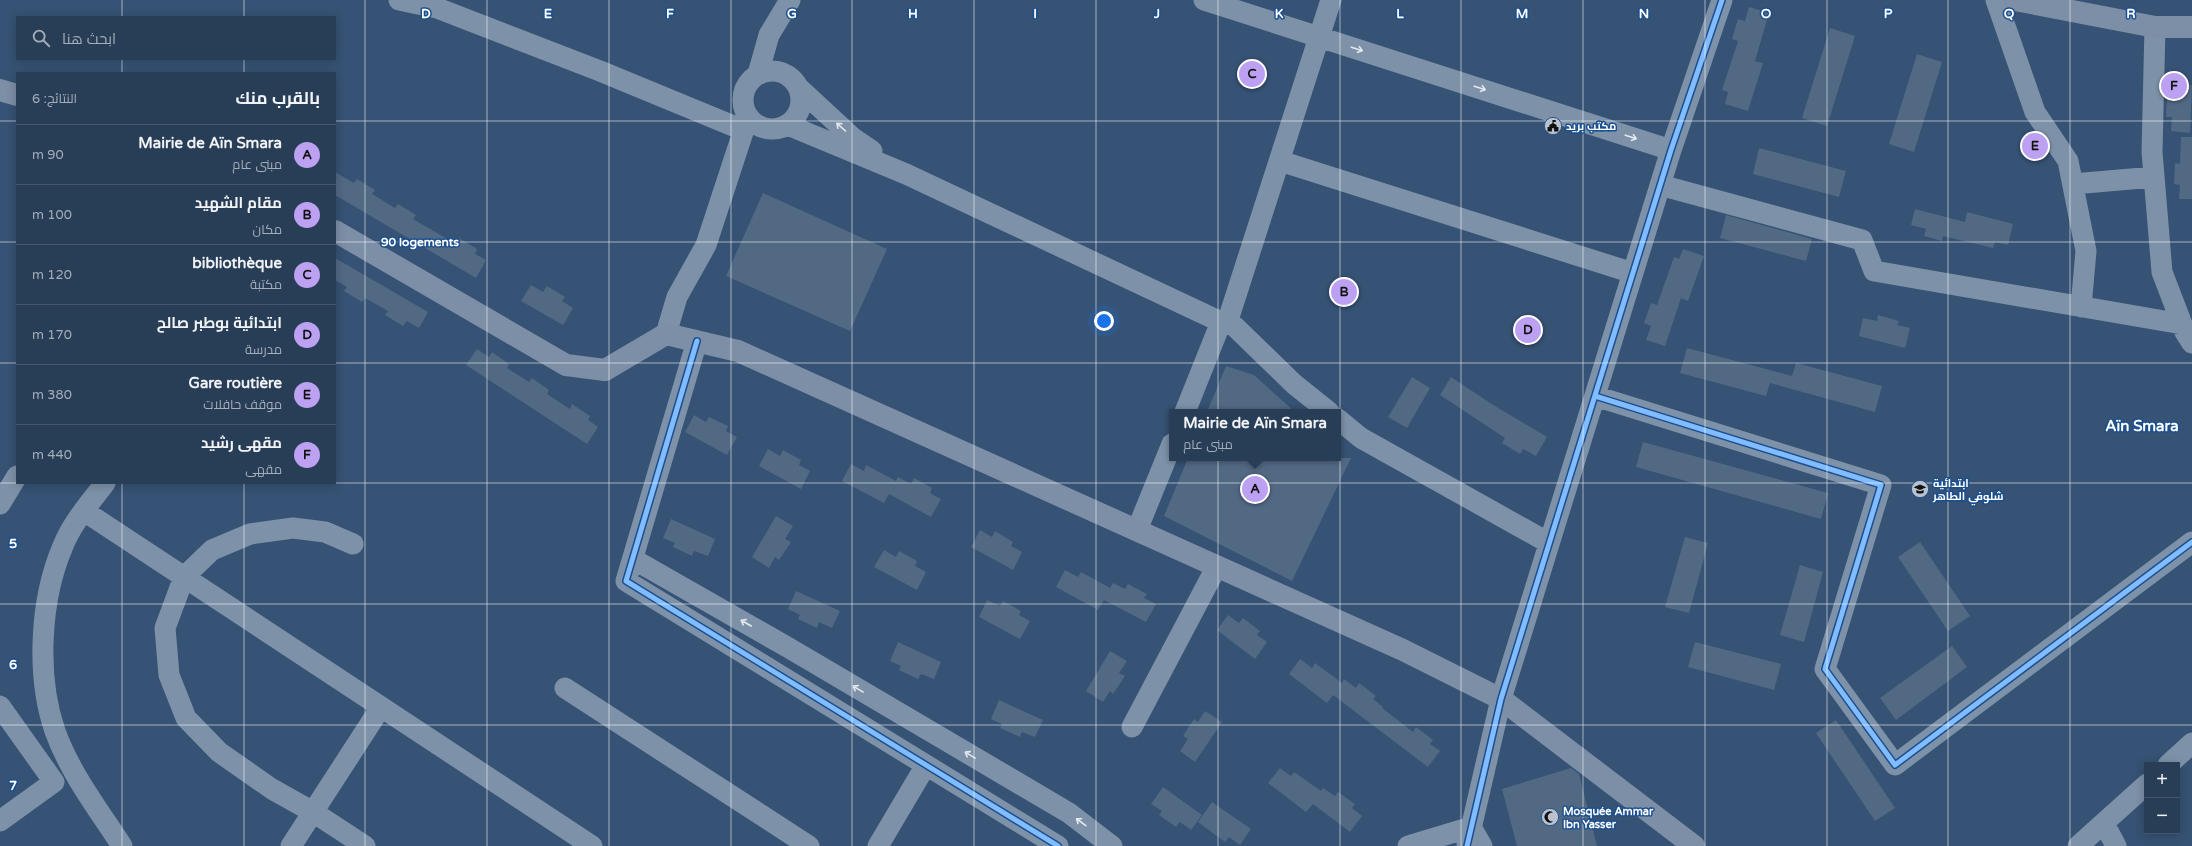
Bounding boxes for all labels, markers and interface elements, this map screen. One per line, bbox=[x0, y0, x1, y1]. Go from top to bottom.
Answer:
text: D bbox=[421, 6, 431, 22]
text: E bbox=[544, 6, 552, 22]
text: F bbox=[666, 6, 674, 22]
text: G bbox=[787, 6, 797, 22]
text: H bbox=[908, 6, 918, 22]
text: I bbox=[1033, 6, 1037, 22]
text: J bbox=[1153, 6, 1160, 22]
text: K bbox=[1275, 6, 1284, 22]
text: L bbox=[1396, 6, 1404, 22]
text: M bbox=[1516, 6, 1528, 22]
text: N bbox=[1639, 6, 1649, 22]
text: O bbox=[1761, 6, 1772, 22]
text: P bbox=[1884, 6, 1893, 22]
text: Q bbox=[2004, 6, 2015, 22]
text: R bbox=[2126, 6, 2136, 22]
search box bbox=[16, 16, 336, 60]
icon: search bbox=[30, 27, 52, 49]
text: ابحث هنا bbox=[62, 30, 116, 48]
one-way arrow bbox=[1350, 45, 1362, 53]
pin: C bbox=[1239, 59, 1265, 89]
pin: F bbox=[2161, 71, 2187, 101]
one-way arrow bbox=[1474, 85, 1486, 93]
text: بالقرب منك bbox=[235, 88, 320, 109]
text: النتائج: 6 bbox=[32, 91, 77, 107]
public building icon: مكتب بريد bbox=[1543, 116, 1563, 136]
place label: مكتب بريد bbox=[1566, 120, 1616, 133]
one-way arrow bbox=[835, 122, 846, 131]
pin: E bbox=[2022, 131, 2048, 161]
text: Mairie de Aïn Smara bbox=[138, 134, 282, 152]
one-way arrow bbox=[1624, 134, 1637, 141]
text: 90 m bbox=[32, 147, 64, 163]
text: A bbox=[302, 147, 312, 163]
text: مبنى عام bbox=[232, 157, 282, 173]
text: مقام الشهيد bbox=[195, 194, 282, 212]
text: 100 m bbox=[32, 207, 72, 223]
text: B bbox=[303, 207, 312, 223]
text: مكان bbox=[253, 222, 282, 238]
district label: 90 logements bbox=[381, 235, 459, 250]
text: bibliothèque bbox=[192, 254, 282, 272]
text: 120 m bbox=[32, 267, 72, 283]
text: C bbox=[302, 267, 312, 283]
text: مكتبة bbox=[250, 277, 282, 293]
pin: B bbox=[1331, 277, 1357, 307]
your location bbox=[1094, 311, 1114, 331]
text: ابتدائية بوطبر صالح bbox=[157, 314, 282, 332]
pin: D bbox=[1515, 315, 1541, 345]
text: 170 m bbox=[32, 327, 72, 343]
text: D bbox=[302, 327, 312, 343]
text: مدرسة bbox=[245, 342, 282, 358]
text: Gare routière bbox=[189, 374, 282, 392]
text: 380 m bbox=[32, 387, 72, 403]
text: E bbox=[303, 387, 311, 403]
text: موقف حافلات bbox=[203, 397, 282, 413]
popup bbox=[1169, 409, 1341, 461]
text: Mairie de Aïn Smara bbox=[1183, 414, 1327, 432]
district label: Aïn Smara bbox=[2105, 417, 2179, 435]
text: مقهى رشيد bbox=[201, 434, 282, 452]
text: مبنى عام bbox=[1183, 437, 1233, 453]
text: 440 m bbox=[32, 447, 72, 463]
text: F bbox=[303, 447, 311, 463]
text: مقهى bbox=[245, 462, 282, 478]
pin: A bbox=[1242, 474, 1268, 504]
place label: ابتدائية شلوفي الطاهر bbox=[1932, 477, 2004, 506]
school or university icon: ابتدائية شلوفي الطاهر bbox=[1910, 479, 1930, 499]
text: 5 bbox=[9, 536, 17, 552]
one-way arrow bbox=[740, 619, 752, 627]
text: 6 bbox=[9, 657, 17, 673]
one-way arrow bbox=[852, 684, 864, 692]
one-way arrow bbox=[964, 750, 976, 758]
map controls bbox=[2144, 762, 2180, 834]
button: + bbox=[2144, 762, 2180, 798]
text: 7 bbox=[9, 778, 17, 794]
button: − bbox=[2144, 798, 2180, 834]
place label: Mosquée Ammar Ibn Yasser bbox=[1563, 805, 1654, 831]
mosque icon: Mosquée Ammar Ibn Yasser bbox=[1540, 807, 1560, 827]
one-way arrow bbox=[1075, 818, 1086, 827]

